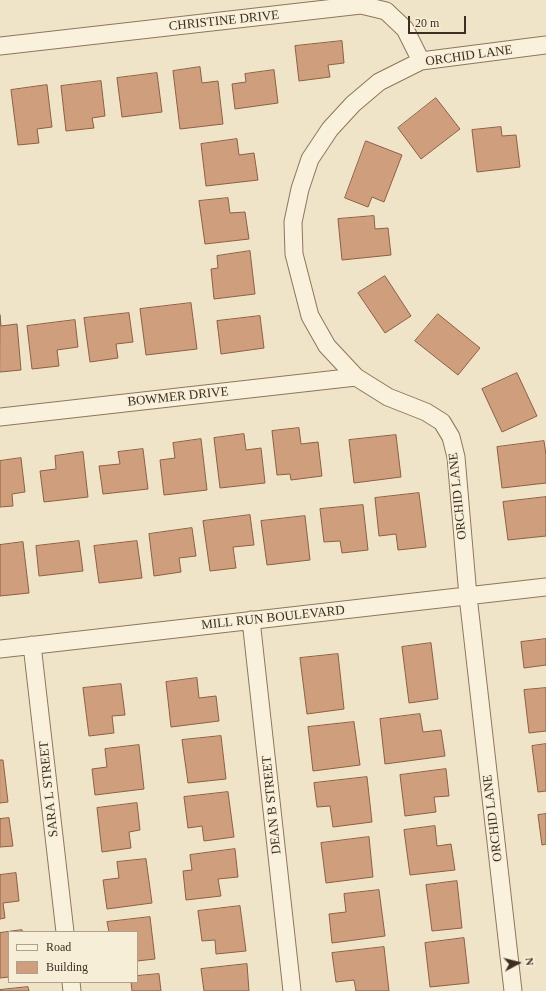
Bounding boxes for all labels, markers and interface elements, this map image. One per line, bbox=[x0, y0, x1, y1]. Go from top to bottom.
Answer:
street label: CHRISTINE DRIVE bbox=[168, 7, 280, 35]
scale bar bbox=[410, 8, 468, 34]
text: 20 m bbox=[415, 16, 439, 30]
street label: ORCHID LANE bbox=[424, 42, 514, 70]
street label: BOWMER DRIVE bbox=[127, 384, 229, 410]
street label: ORCHID LANE bbox=[446, 452, 470, 540]
street label: MILL RUN BOULEVARD bbox=[200, 603, 346, 633]
street label: SARA L STREET bbox=[36, 740, 62, 838]
street label: DEAN B STREET bbox=[259, 755, 285, 855]
street label: ORCHID LANE bbox=[480, 774, 506, 862]
legend bbox=[8, 931, 138, 983]
text: Road bbox=[46, 940, 71, 954]
north arrow bbox=[498, 943, 538, 983]
text: N bbox=[523, 957, 536, 966]
text: Building bbox=[46, 960, 88, 974]

